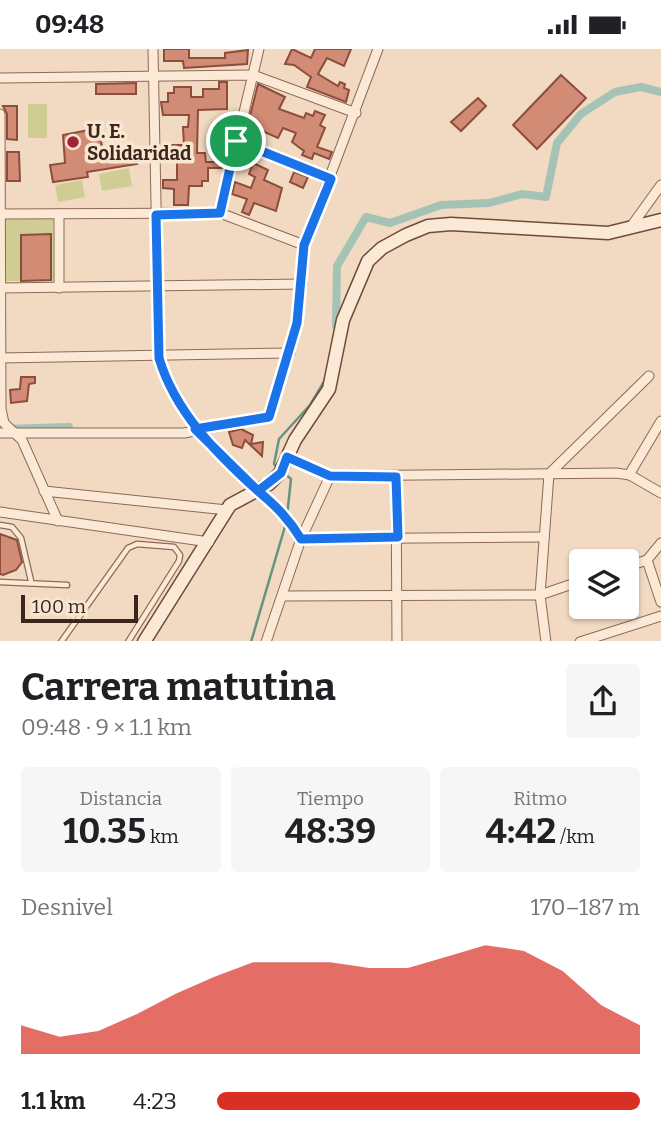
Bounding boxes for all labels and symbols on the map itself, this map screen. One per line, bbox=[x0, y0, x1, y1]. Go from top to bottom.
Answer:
pin bbox=[206, 111, 266, 171]
place label: U. E. Solidaridad bbox=[87, 120, 192, 165]
marker: U. E. Solidaridad bbox=[65, 134, 81, 150]
scale bar bbox=[21, 593, 138, 624]

